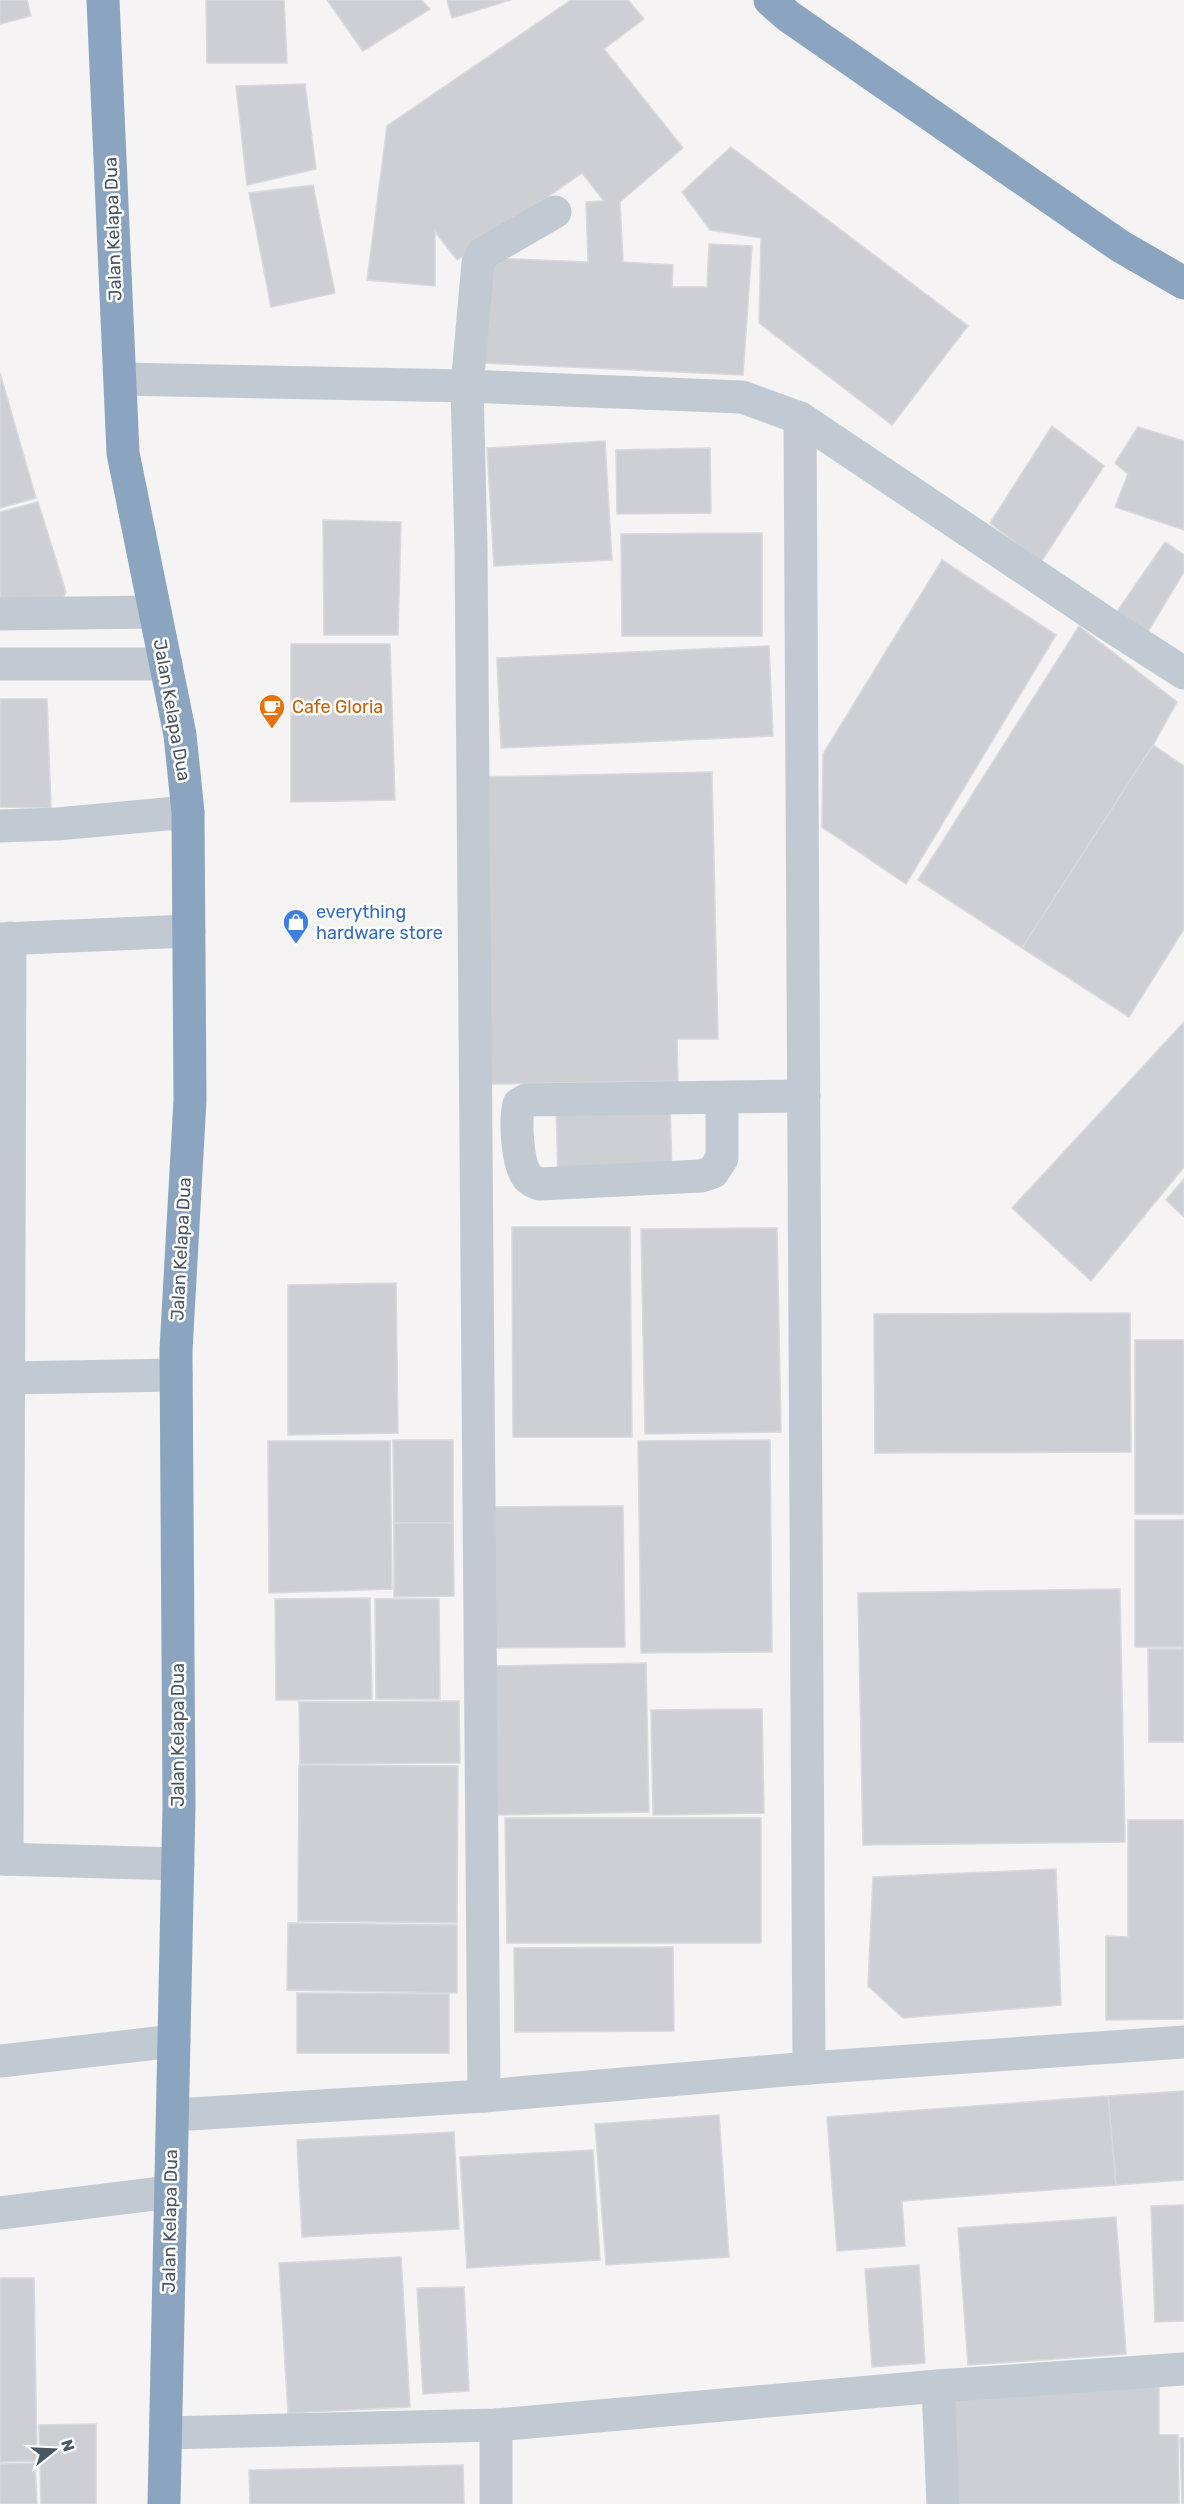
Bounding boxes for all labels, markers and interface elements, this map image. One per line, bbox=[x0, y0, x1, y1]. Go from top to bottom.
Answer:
street label: Jalan Kelapa Dua bbox=[99, 157, 127, 301]
street label: Jalan Kelapa Dua bbox=[149, 637, 195, 783]
cafe icon: Cafe Gloria bbox=[257, 692, 287, 730]
place label: Cafe Gloria bbox=[292, 696, 383, 718]
place label: everything hardware store bbox=[316, 901, 443, 944]
shop icon: everything hardware store bbox=[281, 907, 311, 945]
street label: Jalan Kelapa Dua bbox=[166, 1177, 196, 1321]
street label: Jalan Kelapa Dua bbox=[167, 1663, 189, 1807]
street label: Jalan Kelapa Dua bbox=[158, 2149, 182, 2293]
north arrow bbox=[24, 2420, 84, 2480]
text: N bbox=[57, 2437, 79, 2454]

